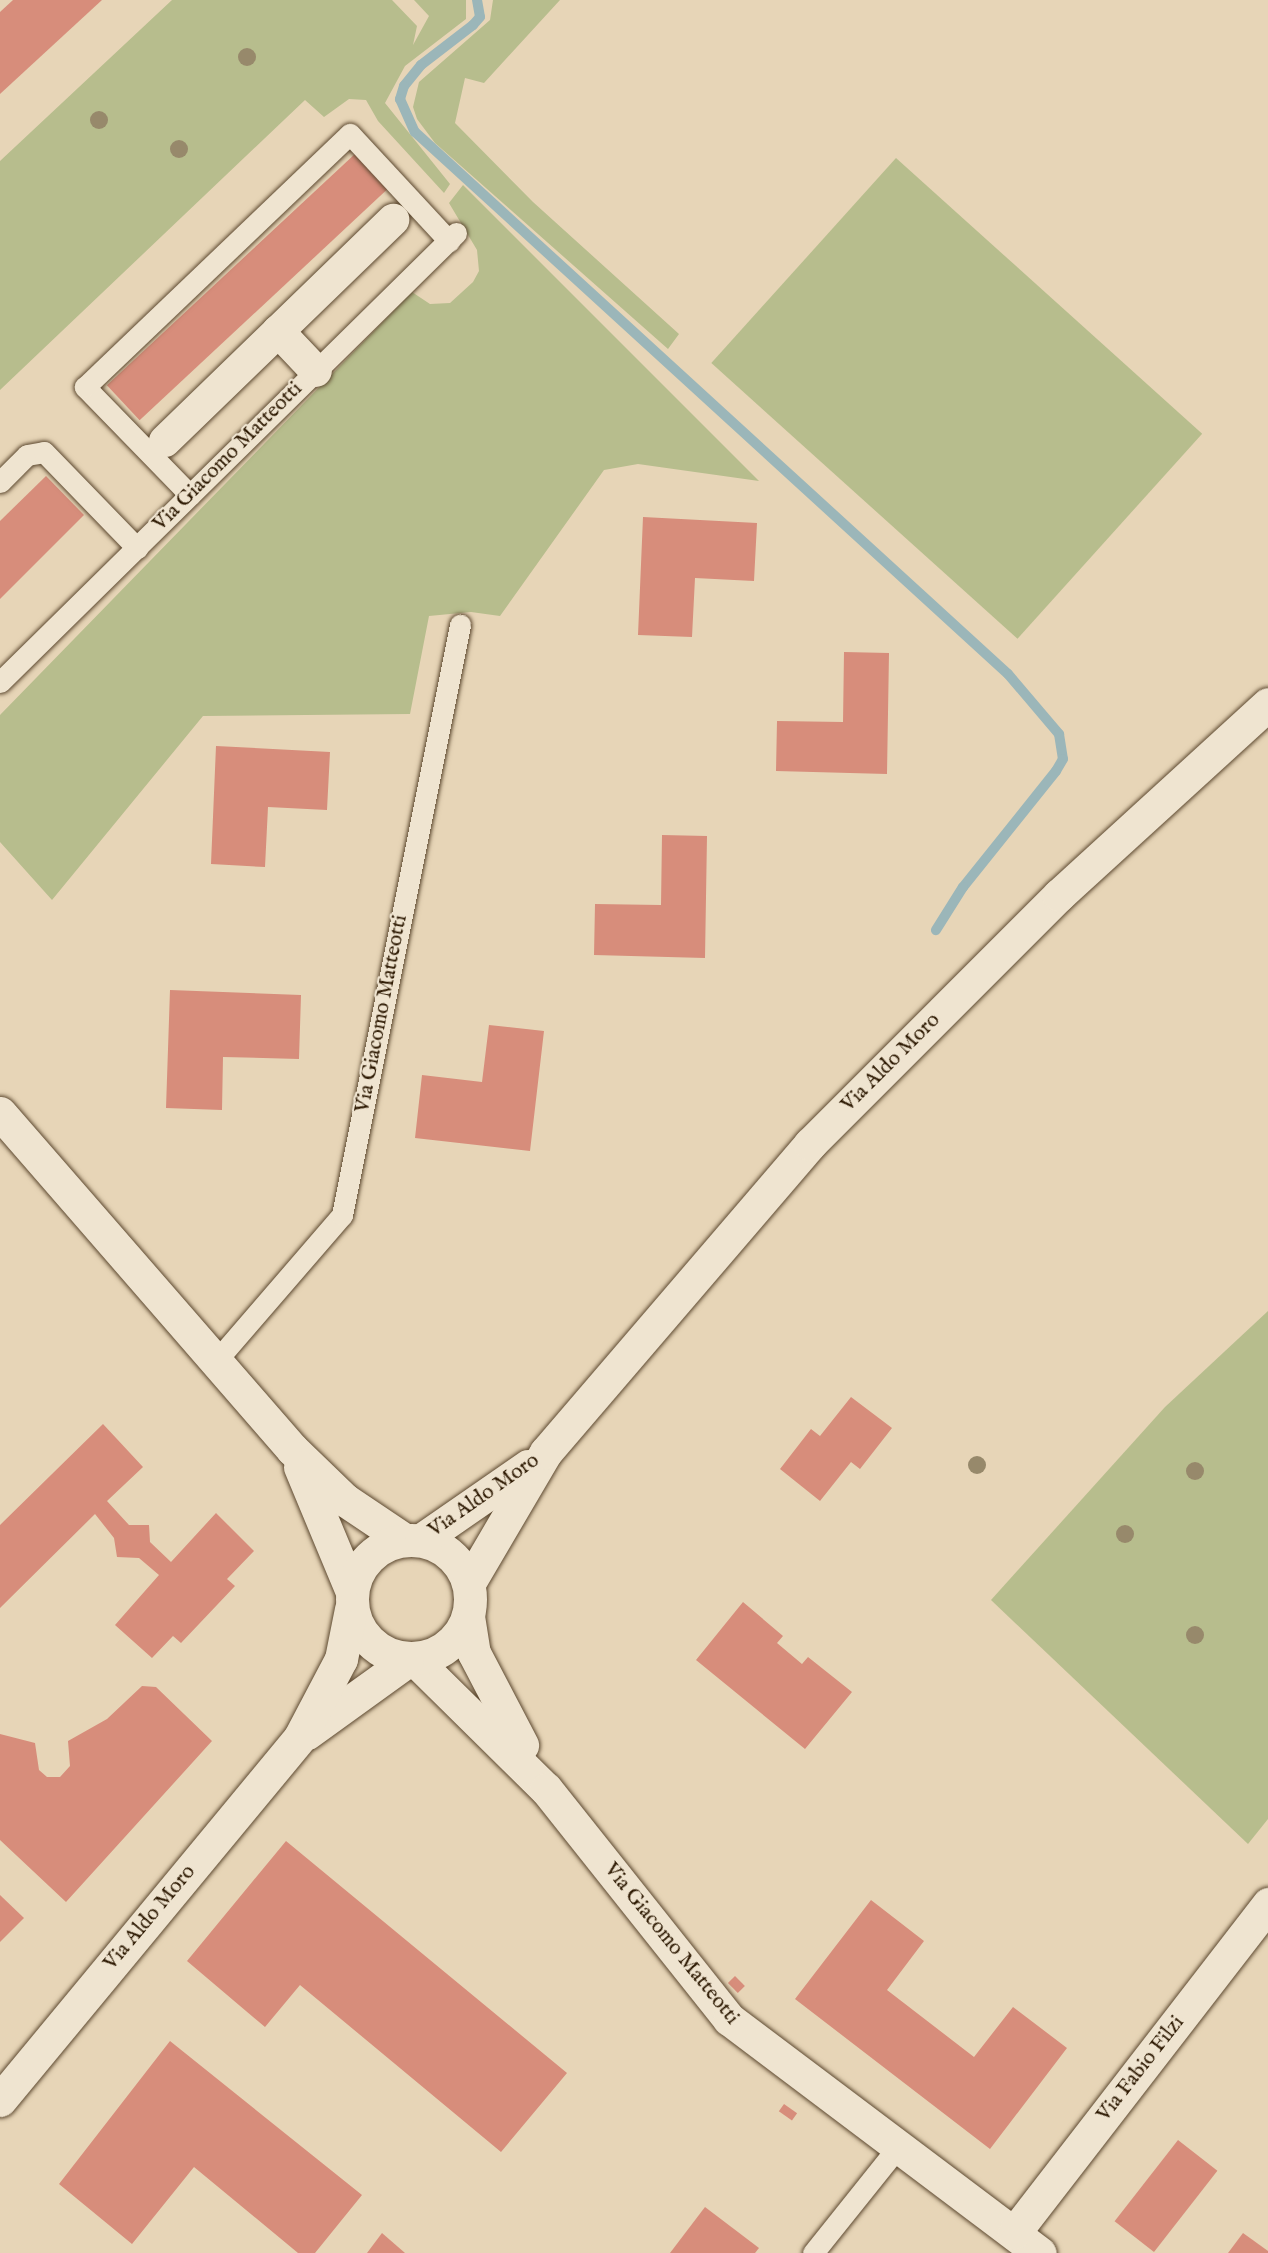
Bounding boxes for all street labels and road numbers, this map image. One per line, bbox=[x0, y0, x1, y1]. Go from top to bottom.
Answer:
street label: Via Giacomo Matteotti bbox=[148, 377, 308, 537]
street label: Via Giacomo Matteotti bbox=[350, 913, 414, 1115]
street label: Via Aldo Moro bbox=[836, 1008, 946, 1118]
street label: Via Aldo Moro bbox=[424, 1448, 544, 1544]
street label: Via Giacomo Matteotti bbox=[598, 1858, 744, 2030]
street label: Via Aldo Moro bbox=[99, 1860, 201, 1976]
street label: Via Fabio Filzi bbox=[1092, 2011, 1190, 2127]

